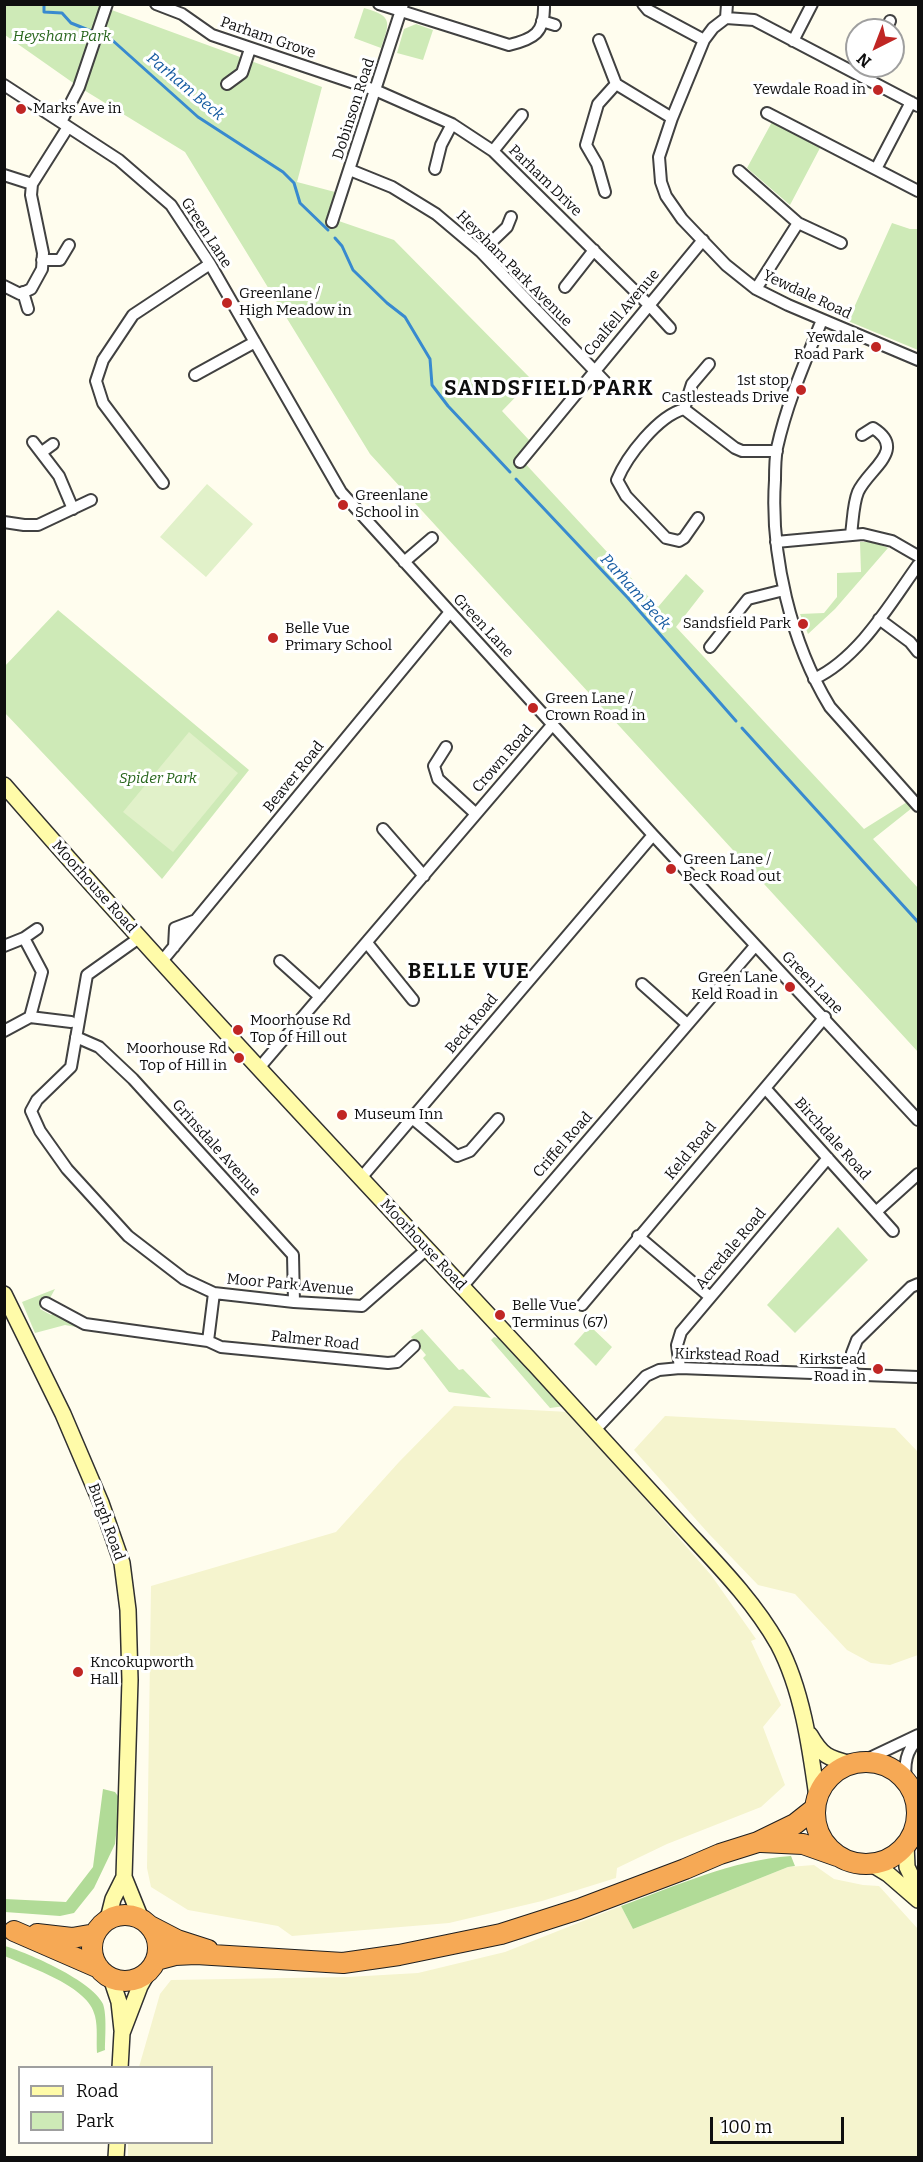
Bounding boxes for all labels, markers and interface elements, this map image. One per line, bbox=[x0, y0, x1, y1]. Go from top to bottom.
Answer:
street label: Parham Grove bbox=[218, 13, 318, 63]
north arrow bbox=[845, 18, 905, 78]
park label: Heysham Park bbox=[13, 28, 111, 46]
water label: Parham Beck bbox=[142, 49, 228, 125]
text: N bbox=[853, 49, 875, 71]
street label: Dobinson Road bbox=[329, 56, 379, 162]
place label: Yewdale Road in bbox=[753, 81, 866, 99]
marker: Yewdale Road in bbox=[871, 83, 885, 97]
place label: Marks Ave in bbox=[33, 100, 122, 118]
marker: Marks Ave in bbox=[14, 102, 28, 116]
street label: Parham Drive bbox=[505, 142, 585, 220]
street label: Green Lane bbox=[177, 194, 235, 272]
street label: Heysham Park Avenue bbox=[452, 207, 576, 331]
street label: Coalfell Avenue bbox=[580, 266, 664, 360]
street label: Yewdale Road bbox=[760, 267, 854, 323]
place label: Greenlane / High Meadow in bbox=[239, 285, 352, 320]
marker: Greenlane / High Meadow in bbox=[220, 296, 234, 310]
place label: Yewdale Road Park bbox=[794, 329, 864, 364]
marker: Yewdale Road Park bbox=[869, 340, 883, 354]
place label: 1st stop Castlesteads Drive bbox=[662, 372, 789, 407]
district label: SANDSFIELD PARK bbox=[444, 376, 654, 402]
marker: 1st stop Castlesteads Drive bbox=[794, 383, 808, 397]
place label: Greenlane School in bbox=[355, 487, 428, 522]
marker: Greenlane School in bbox=[336, 498, 350, 512]
water label: Parham Beck bbox=[596, 550, 674, 634]
street label: Green Lane bbox=[449, 591, 517, 661]
place label: Sandsfield Park bbox=[683, 615, 791, 633]
marker: Sandsfield Park bbox=[796, 617, 810, 631]
place label: Belle Vue Primary School bbox=[285, 620, 392, 655]
marker: Belle Vue Primary School bbox=[266, 631, 280, 645]
place label: Green Lane / Crown Road in bbox=[545, 690, 645, 725]
marker: Green Lane / Crown Road in bbox=[526, 701, 540, 715]
street label: Crown Road bbox=[469, 722, 537, 796]
street label: Beaver Road bbox=[260, 738, 328, 816]
park label: Spider Park bbox=[119, 770, 197, 788]
street label: Moorhouse Road bbox=[48, 837, 140, 937]
place label: Green Lane / Beck Road out bbox=[683, 851, 781, 886]
marker: Green Lane / Beck Road out bbox=[664, 862, 678, 876]
street label: Green Lane bbox=[778, 948, 846, 1018]
district label: BELLE VUE bbox=[408, 959, 530, 985]
place label: Green Lane Keld Road in bbox=[691, 969, 778, 1004]
marker: Green Lane Keld Road in bbox=[783, 980, 797, 994]
street label: Beck Road bbox=[442, 991, 502, 1057]
place label: Moorhouse Rd Top of Hill out bbox=[250, 1012, 351, 1047]
marker: Moorhouse Rd Top of Hill out bbox=[231, 1023, 245, 1037]
place label: Moorhouse Rd Top of Hill in bbox=[126, 1040, 227, 1075]
marker: Moorhouse Rd Top of Hill in bbox=[232, 1051, 246, 1065]
street label: Birchdale Road bbox=[790, 1094, 874, 1184]
street label: Grinsdale Avenue bbox=[168, 1096, 264, 1200]
place label: Museum Inn bbox=[354, 1106, 443, 1124]
marker: Museum Inn bbox=[335, 1108, 349, 1122]
street label: Criffel Road bbox=[530, 1109, 596, 1181]
street label: Keld Road bbox=[662, 1119, 720, 1183]
street label: Moorhouse Road bbox=[376, 1196, 470, 1294]
street label: Acredale Road bbox=[692, 1205, 770, 1293]
street label: Moor Park Avenue bbox=[226, 1270, 354, 1300]
place label: Belle Vue Terminus (67) bbox=[512, 1297, 608, 1332]
marker: Belle Vue Terminus (67) bbox=[493, 1308, 507, 1322]
street label: Palmer Road bbox=[270, 1327, 360, 1355]
street label: Kirkstead Road bbox=[674, 1345, 780, 1367]
place label: Kirkstead Road in bbox=[799, 1351, 866, 1386]
marker: Kirkstead Road in bbox=[871, 1362, 885, 1376]
street label: Burgh Road bbox=[84, 1481, 128, 1563]
place label: Kncokupworth Hall bbox=[90, 1654, 194, 1689]
marker: Kncokupworth Hall bbox=[71, 1665, 85, 1679]
legend bbox=[18, 2066, 213, 2144]
text: Road bbox=[76, 2080, 118, 2102]
scale bar bbox=[713, 2105, 846, 2143]
text: Park bbox=[76, 2110, 114, 2132]
text: 100 m bbox=[721, 2116, 772, 2138]

